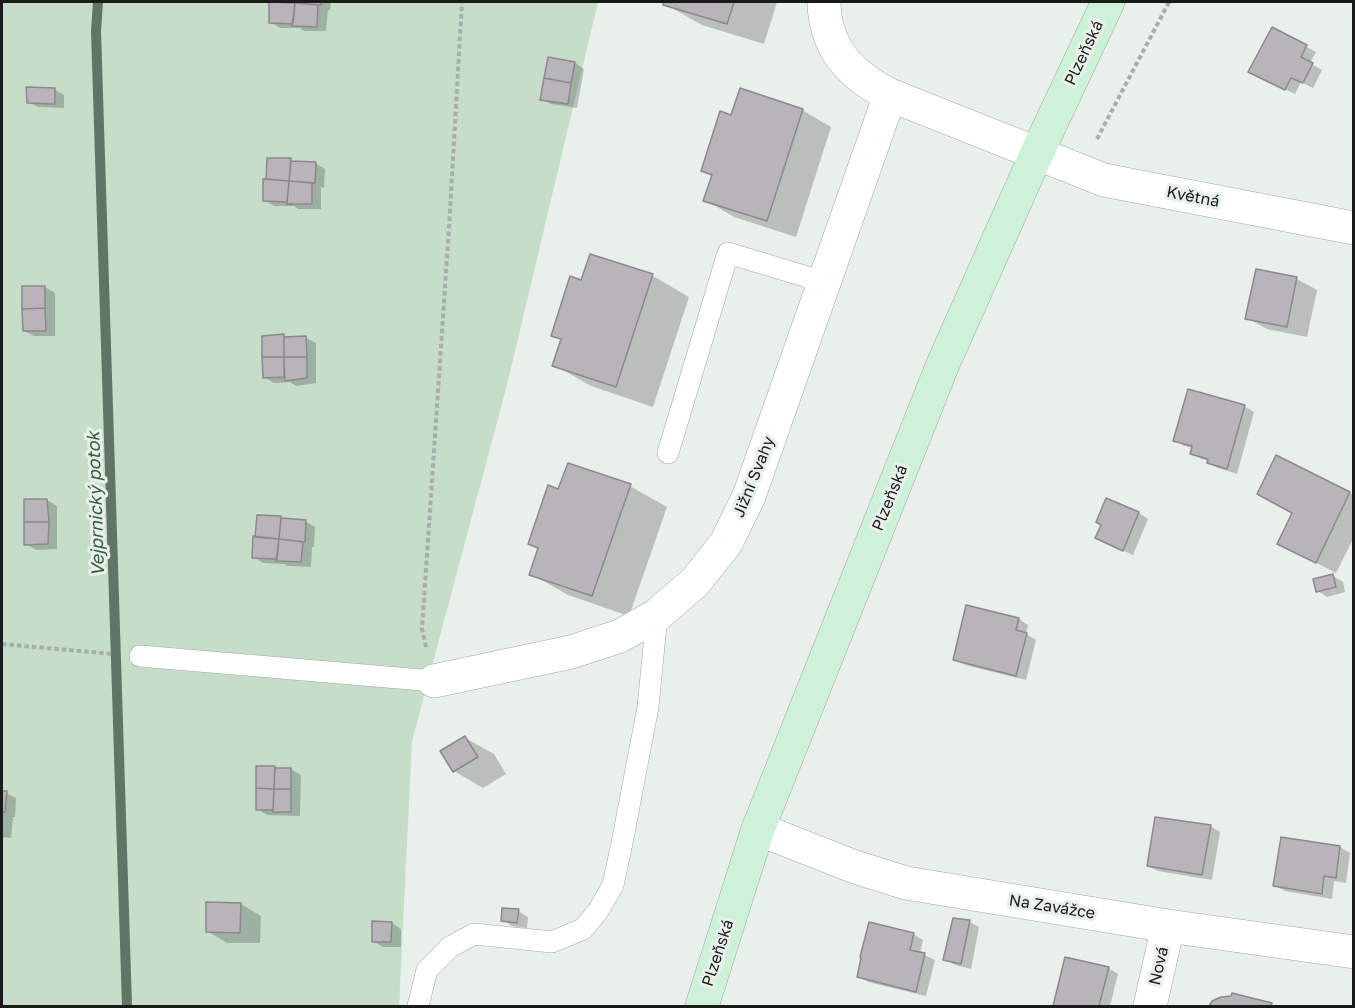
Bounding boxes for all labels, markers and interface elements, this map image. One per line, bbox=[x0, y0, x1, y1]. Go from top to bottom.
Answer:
street label: Plzeňská bbox=[1061, 17, 1107, 89]
street label: Květná bbox=[1165, 182, 1221, 212]
water label: Vejprnický potok bbox=[83, 431, 109, 577]
street label: Jižní Svahy bbox=[729, 434, 779, 520]
street label: Plzeňská bbox=[868, 462, 912, 534]
street label: Na Zavážce bbox=[1007, 891, 1097, 923]
street label: Plzeňská bbox=[698, 917, 738, 989]
street label: Nová bbox=[1145, 945, 1173, 987]

